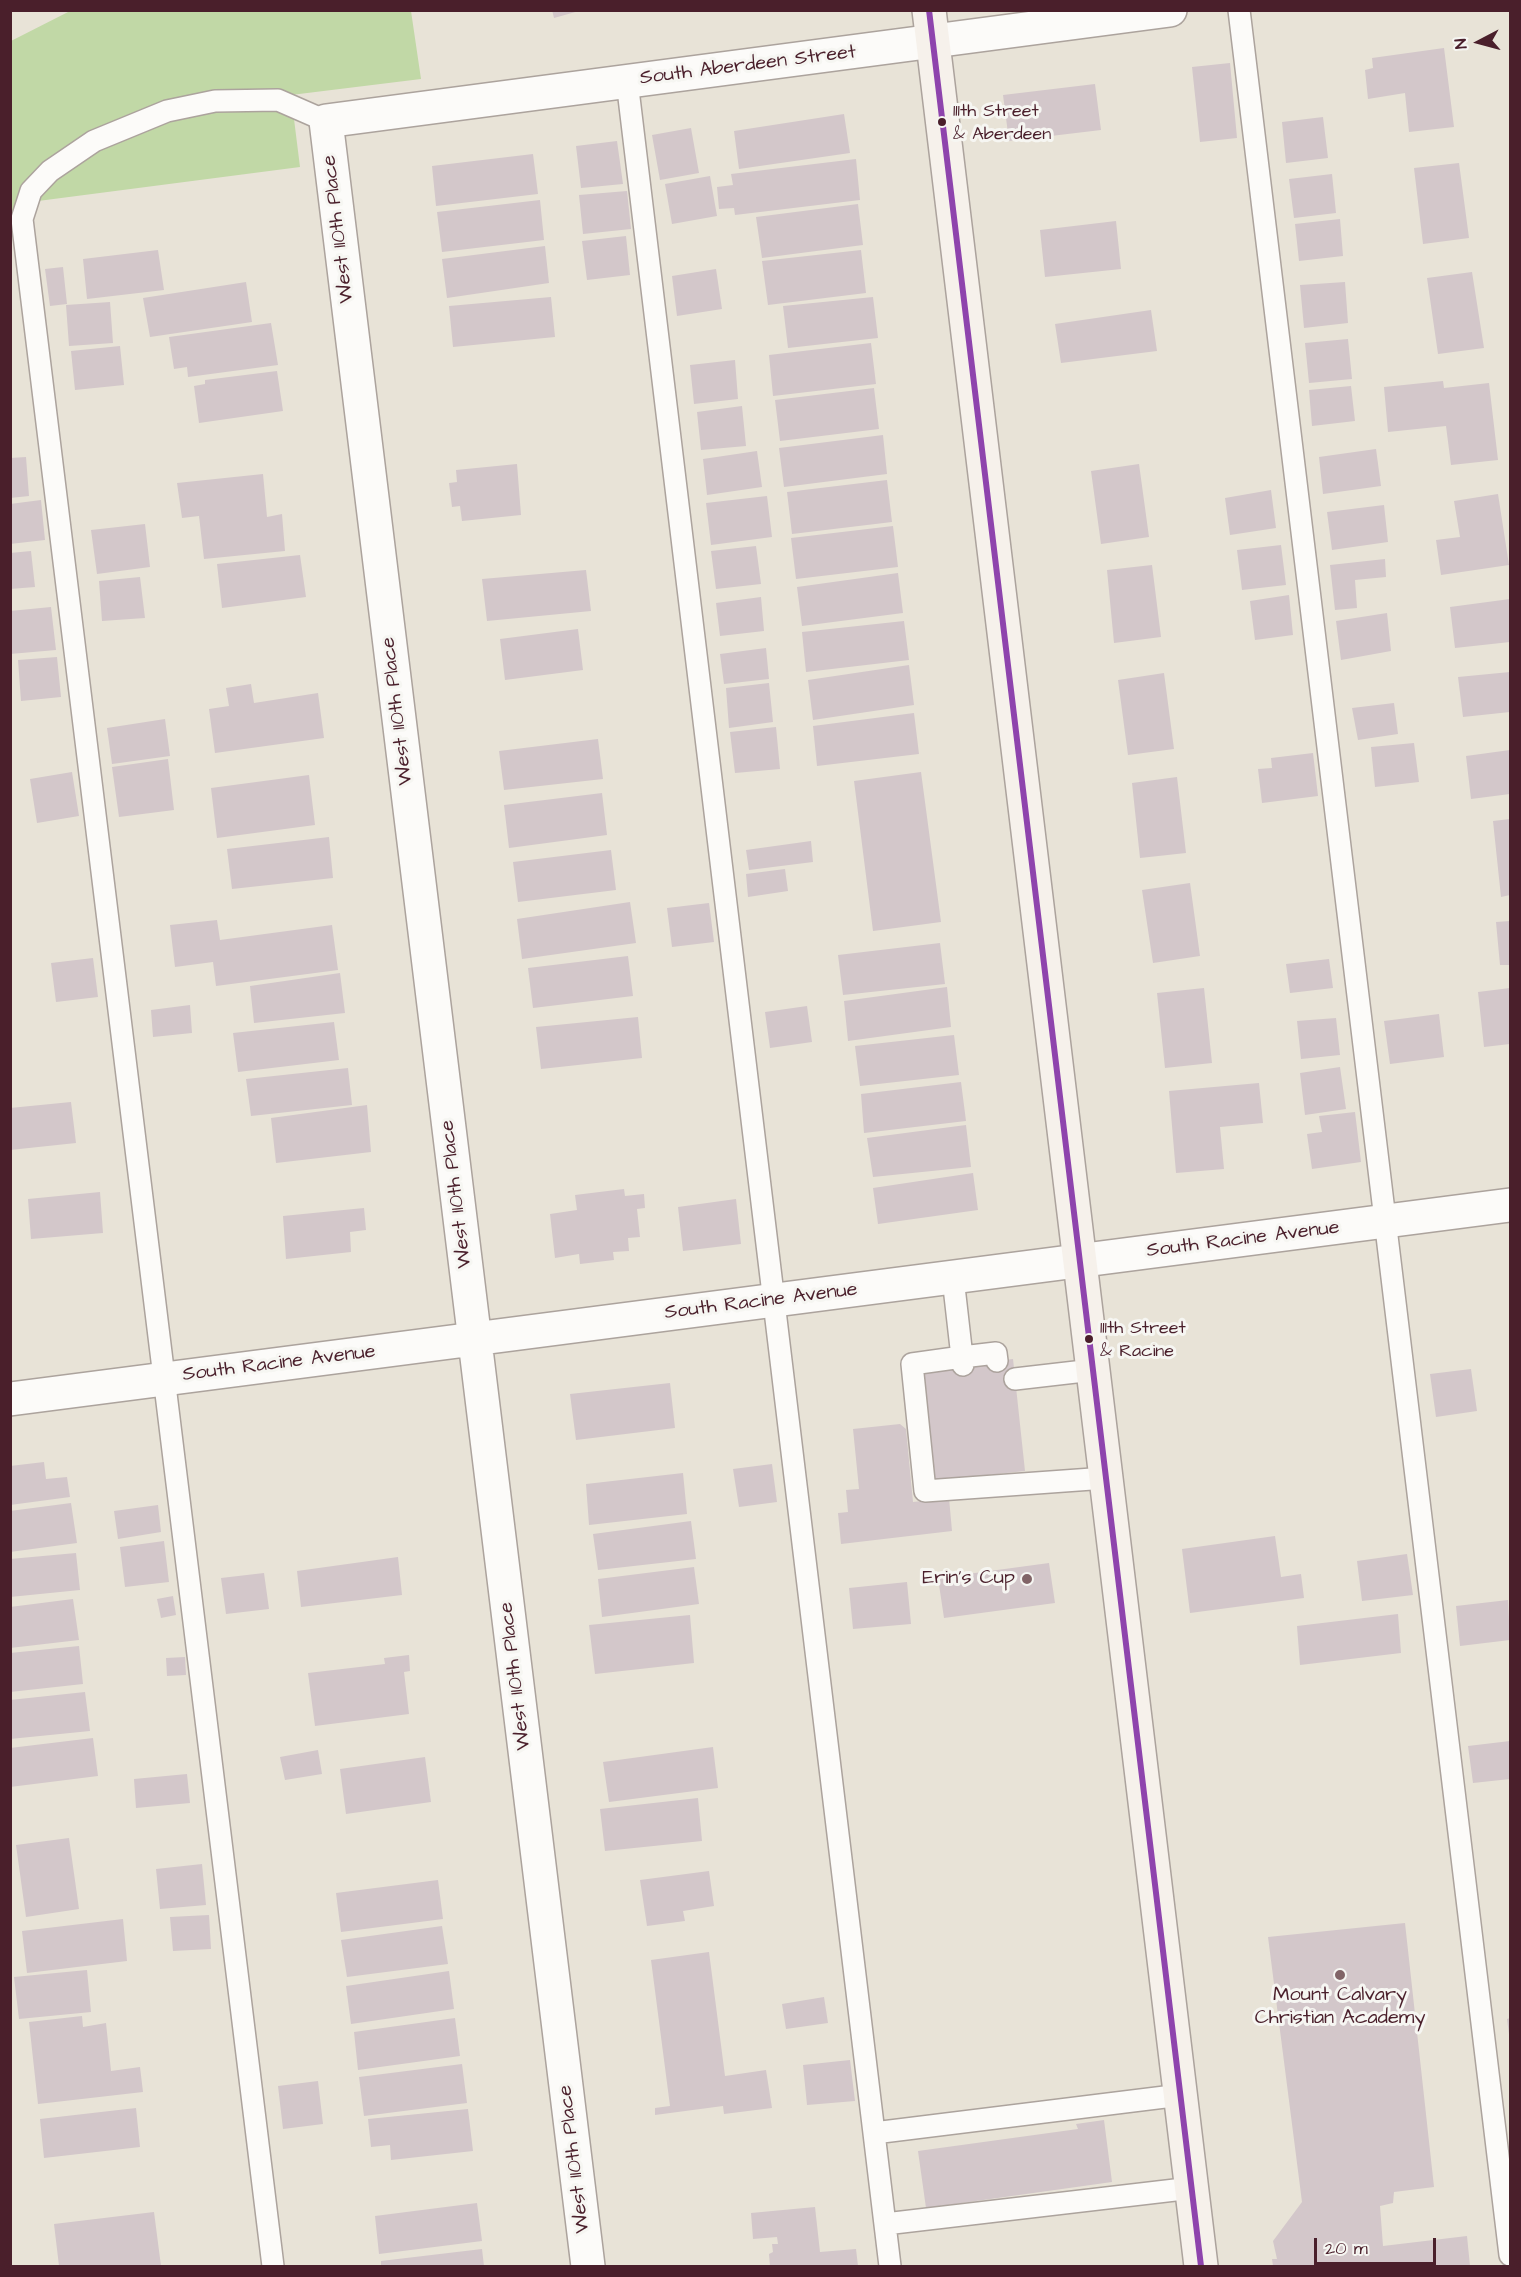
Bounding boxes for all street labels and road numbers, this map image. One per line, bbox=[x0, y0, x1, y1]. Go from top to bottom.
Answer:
street label: South Aberdeen Street bbox=[638, 41, 858, 91]
street label: West 110th Place bbox=[318, 154, 360, 304]
street label: West 110th Place bbox=[377, 636, 419, 786]
street label: West 110th Place bbox=[436, 1119, 478, 1269]
street label: South Racine Avenue bbox=[1145, 1216, 1341, 1264]
street label: South Racine Avenue bbox=[663, 1278, 859, 1326]
street label: South Racine Avenue bbox=[181, 1340, 377, 1388]
street label: West 110th Place bbox=[495, 1601, 537, 1751]
street label: West 110th Place bbox=[554, 2084, 596, 2234]

